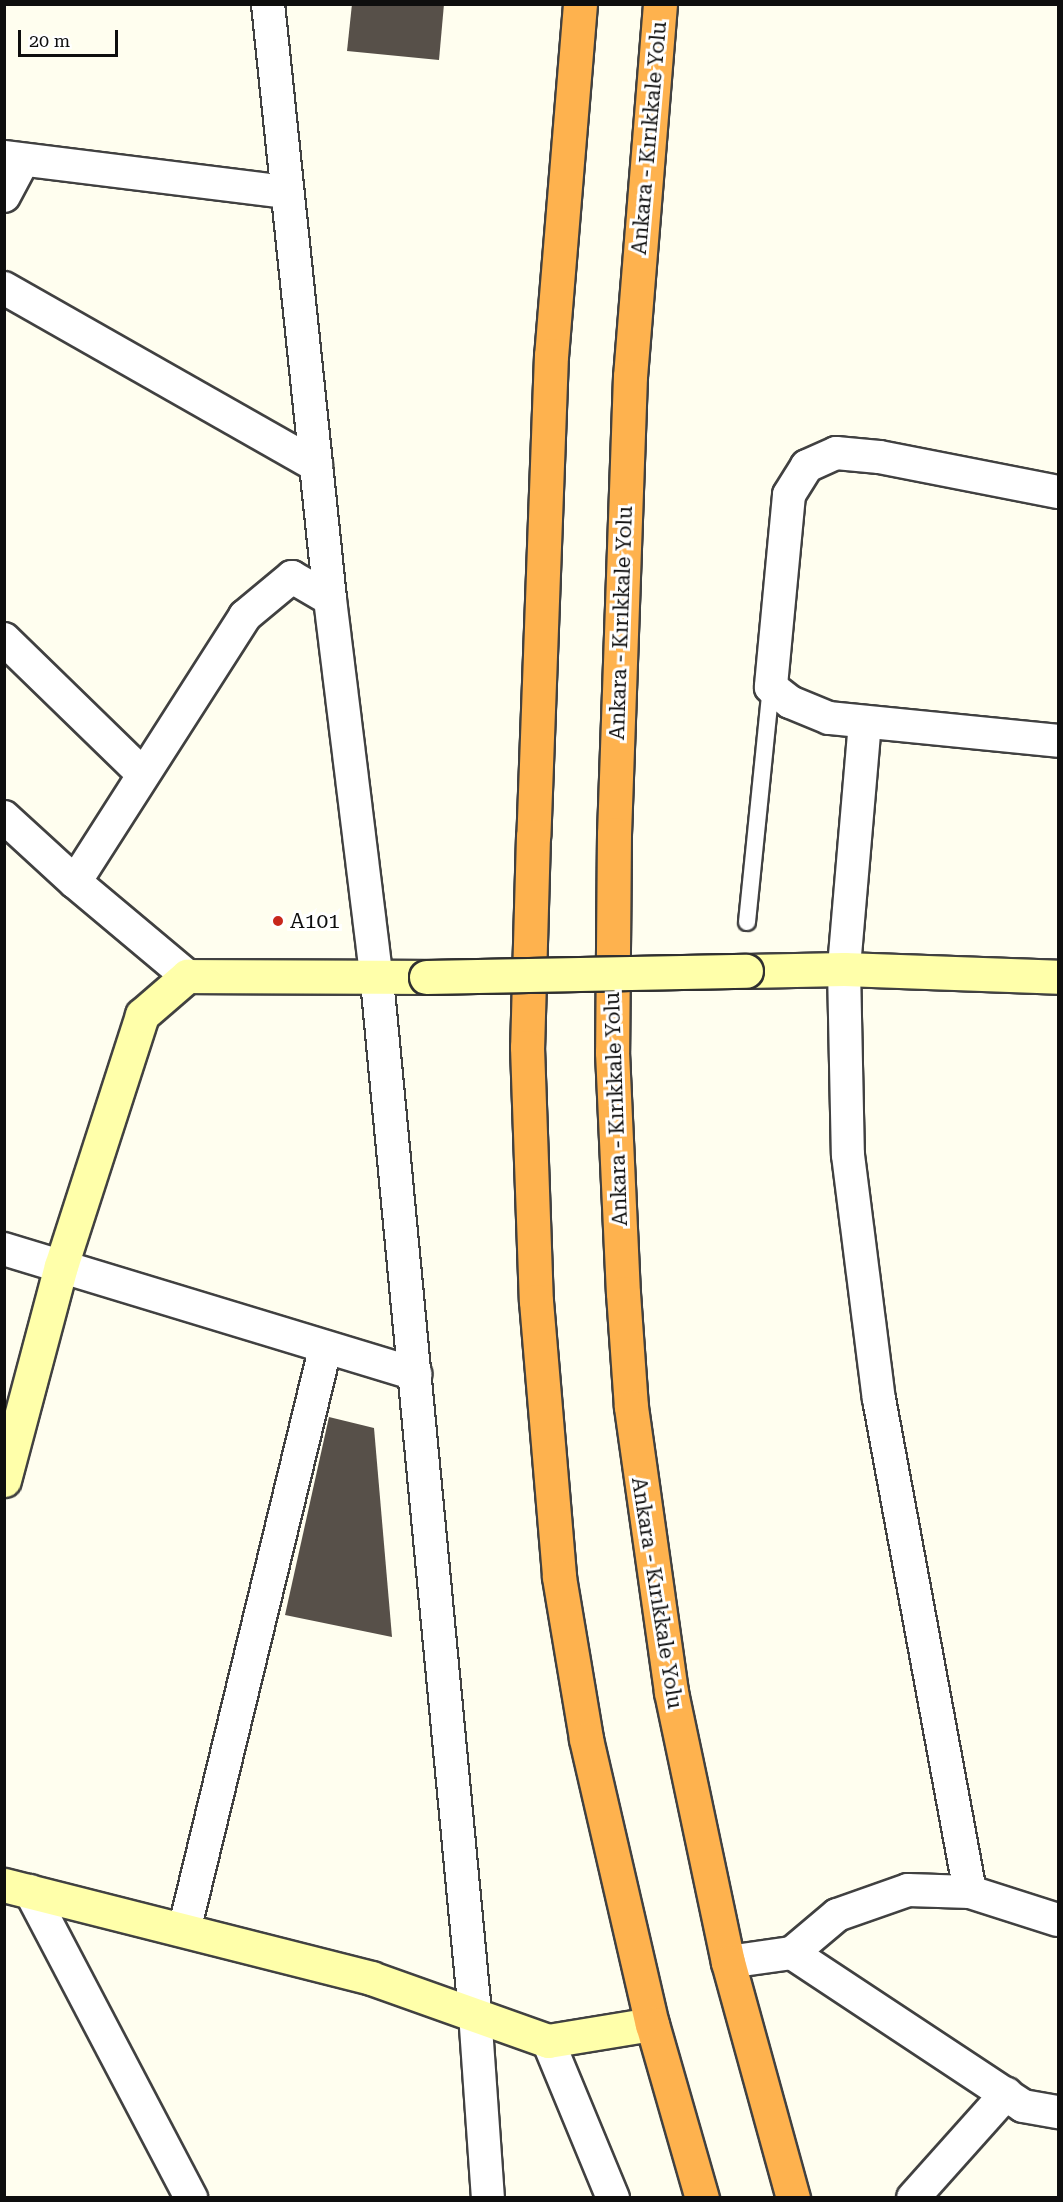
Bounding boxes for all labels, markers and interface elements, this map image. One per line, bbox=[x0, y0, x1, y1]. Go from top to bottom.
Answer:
scale bar bbox=[21, 18, 122, 56]
street label: Ankara - Kırıkkale Yolu bbox=[626, 20, 672, 256]
text: 20 m bbox=[29, 30, 70, 51]
street label: Ankara - Kırıkkale Yolu bbox=[604, 506, 638, 740]
place label: A101 bbox=[290, 908, 340, 934]
marker: A101 bbox=[271, 914, 285, 928]
street label: Ankara - Kırıkkale Yolu bbox=[599, 992, 633, 1226]
street label: Ankara - Kırıkkale Yolu bbox=[626, 1475, 688, 1711]

